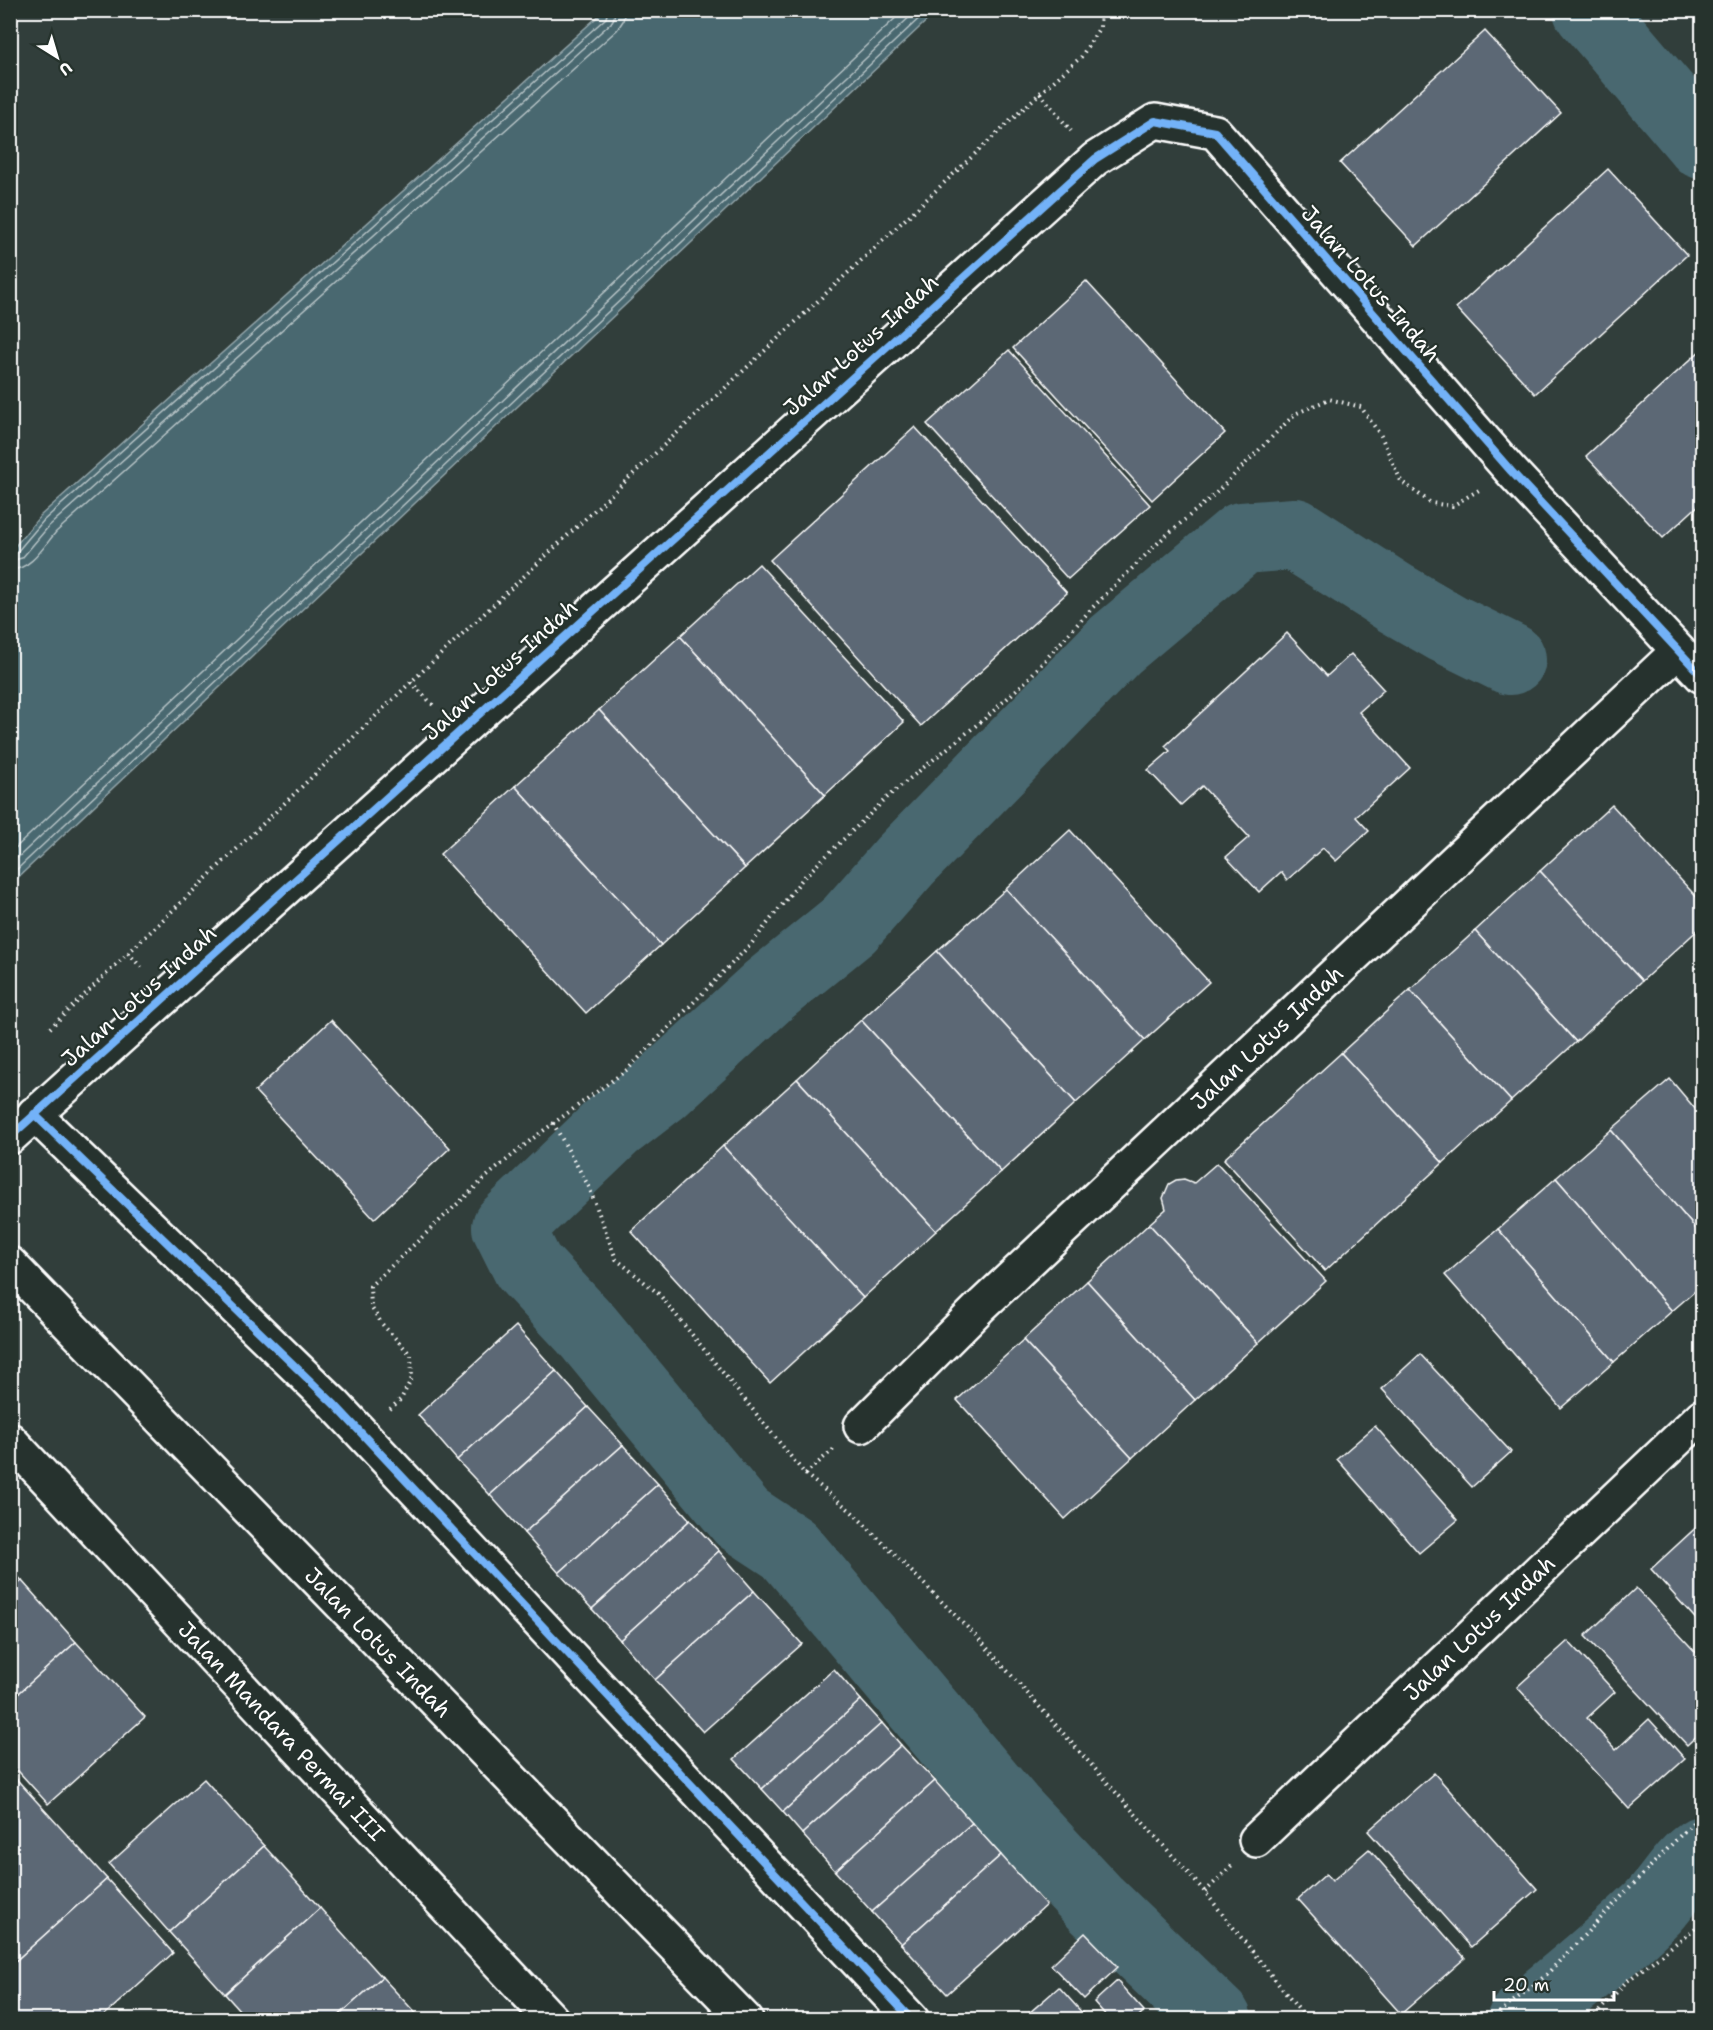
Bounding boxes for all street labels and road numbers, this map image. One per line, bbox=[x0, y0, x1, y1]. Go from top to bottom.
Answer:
street label: Jalan Lotus Indah bbox=[1295, 199, 1447, 369]
street label: Jalan Lotus Indah bbox=[777, 268, 945, 422]
street label: Jalan Lotus Indah bbox=[416, 593, 584, 747]
street label: Jalan Lotus Indah bbox=[55, 919, 223, 1073]
street label: Jalan Lotus Indah bbox=[1184, 959, 1349, 1116]
street label: Jalan Lotus Indah bbox=[1397, 1549, 1561, 1707]
street label: Jalan Lotus Indah bbox=[299, 1561, 458, 1724]
street label: Jalan Mandara Permai III bbox=[172, 1615, 391, 1847]

